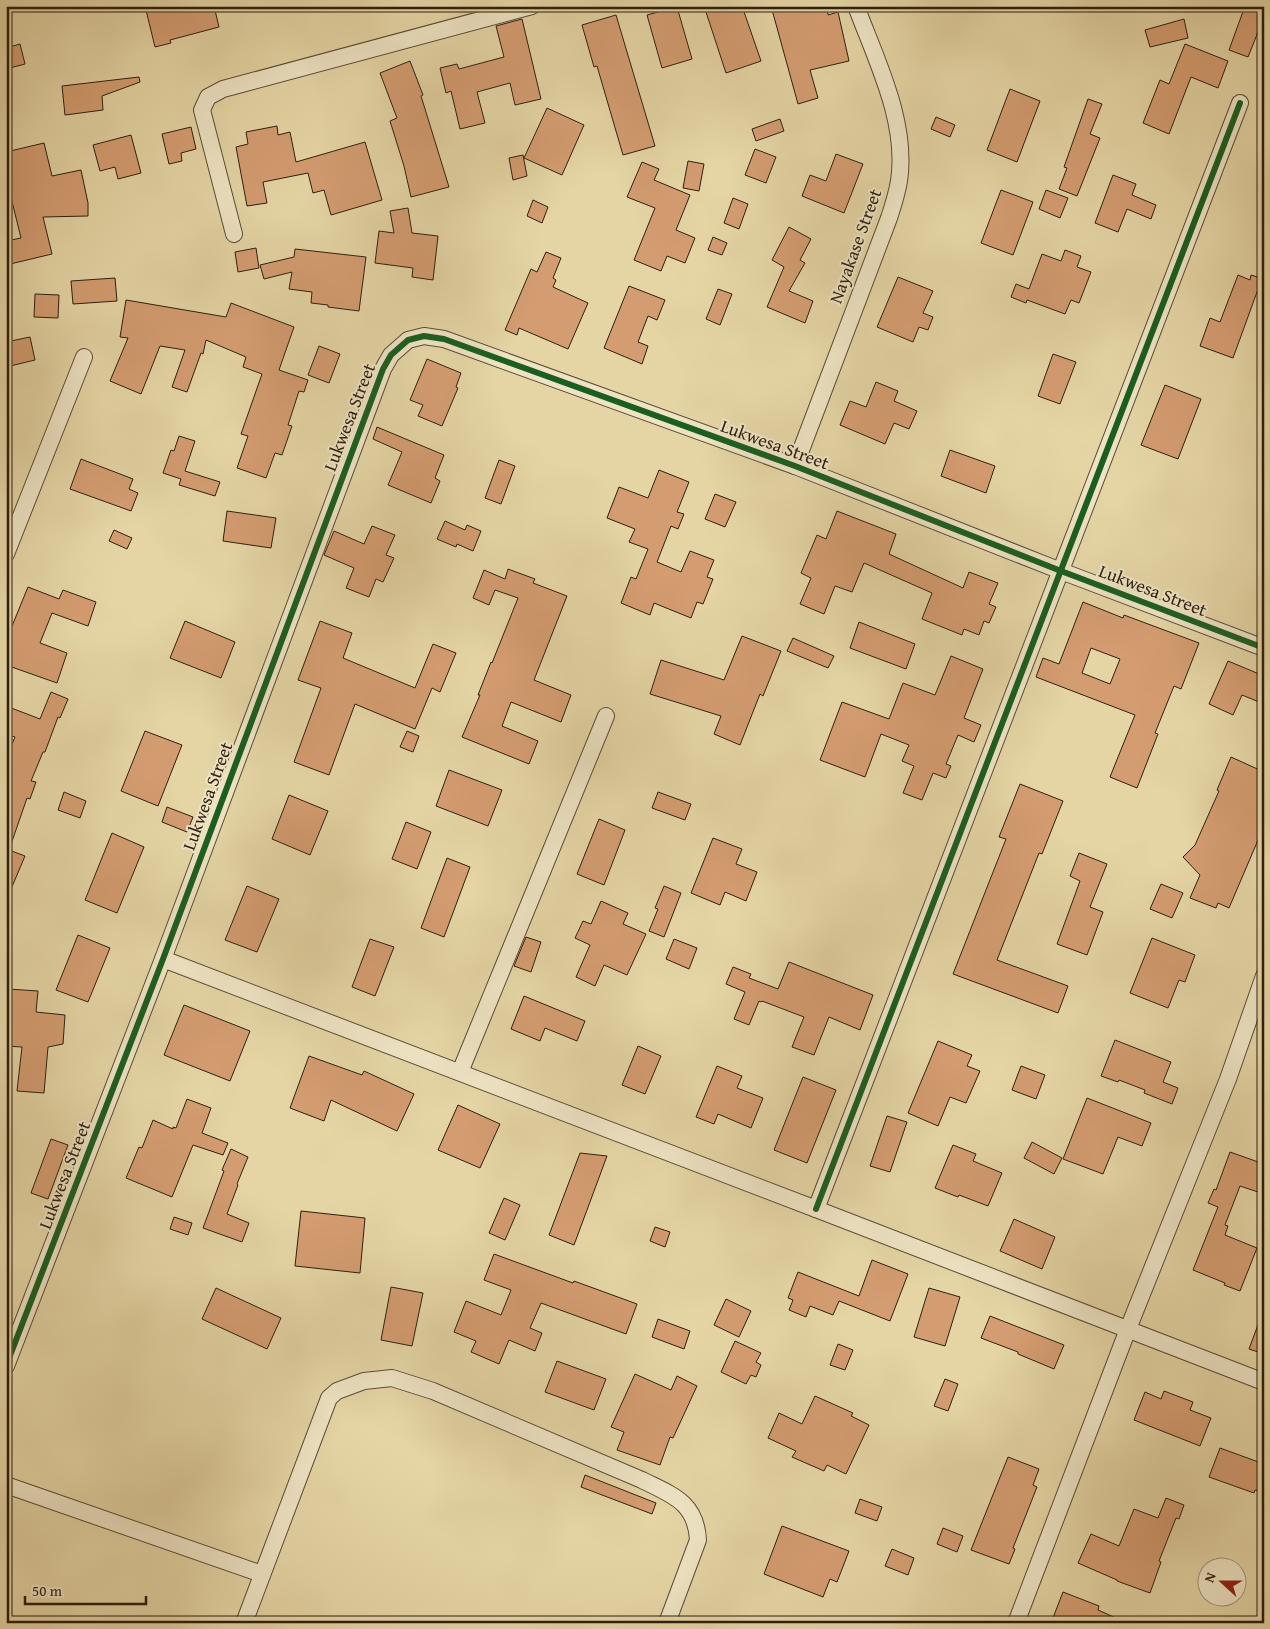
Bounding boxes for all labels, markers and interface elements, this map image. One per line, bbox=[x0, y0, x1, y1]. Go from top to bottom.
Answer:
street label: Nayakase Street bbox=[822, 184, 888, 307]
street label: Lukwesa Street bbox=[316, 359, 382, 475]
street label: Lukwesa Street bbox=[717, 412, 834, 476]
street label: Lukwesa Street bbox=[1095, 557, 1211, 623]
street label: Lukwesa Street bbox=[175, 737, 239, 854]
street label: Lukwesa Street bbox=[31, 1117, 97, 1233]
north arrow bbox=[1198, 1556, 1248, 1606]
text: N bbox=[1199, 1569, 1221, 1585]
scale bar bbox=[25, 1574, 146, 1606]
text: 50 m bbox=[32, 1580, 63, 1601]

